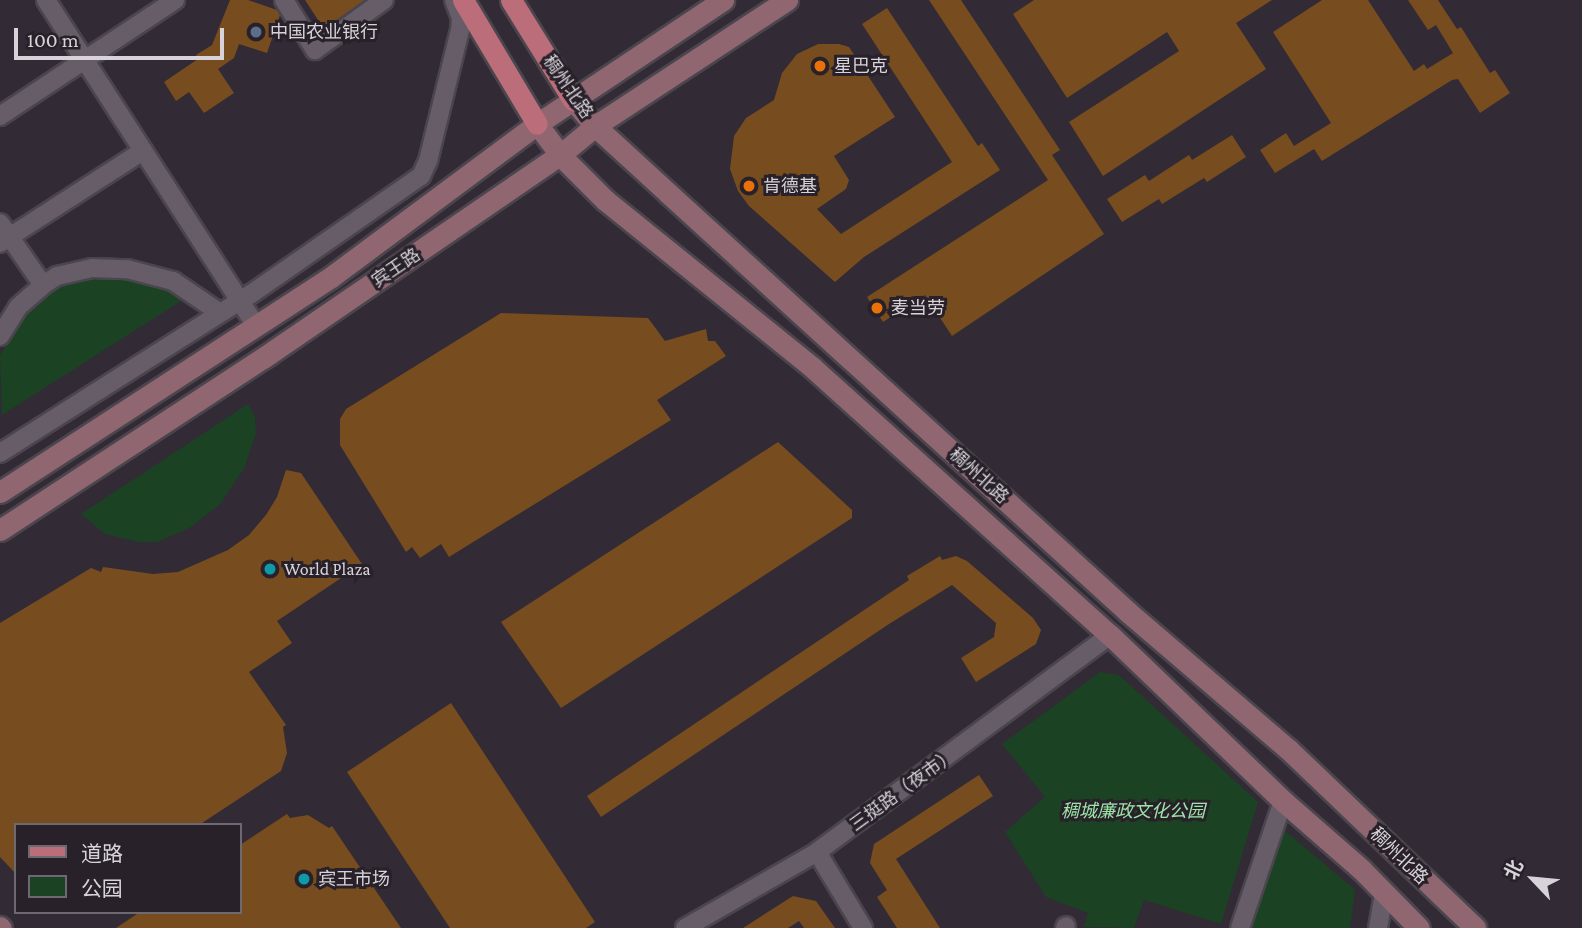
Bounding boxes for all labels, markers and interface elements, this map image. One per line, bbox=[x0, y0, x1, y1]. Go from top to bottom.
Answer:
scale bar bbox=[18, 14, 228, 58]
place label: 中国农业银行 bbox=[270, 21, 378, 43]
marker: 中国农业银行 bbox=[248, 24, 264, 40]
text: 100 m bbox=[27, 28, 79, 52]
street label: 稠州北路 bbox=[539, 51, 597, 123]
place label: 星巴克 bbox=[834, 55, 888, 77]
marker: 星巴克 bbox=[812, 58, 828, 74]
place label: 肯德基 bbox=[763, 175, 817, 197]
marker: 肯德基 bbox=[741, 178, 757, 194]
street label: 宾王路 bbox=[368, 244, 424, 292]
place label: 麦当劳 bbox=[891, 297, 945, 319]
marker: 麦当劳 bbox=[869, 300, 885, 316]
street label: 稠州北路 bbox=[945, 444, 1013, 508]
place label: World Plaza bbox=[284, 558, 371, 580]
marker: World Plaza bbox=[262, 561, 278, 577]
street label: 三挺路（夜市） bbox=[846, 744, 960, 836]
park label: 稠城廉政文化公园 bbox=[1061, 800, 1205, 822]
legend bbox=[14, 823, 242, 914]
street label: 稠州北路 bbox=[1366, 823, 1432, 889]
text: 道路 bbox=[81, 842, 123, 866]
north arrow bbox=[1498, 844, 1568, 914]
text: 北 bbox=[1500, 856, 1527, 883]
place label: 宾王市场 bbox=[318, 868, 390, 890]
marker: 宾王市场 bbox=[296, 871, 312, 887]
text: 公园 bbox=[81, 877, 123, 901]

